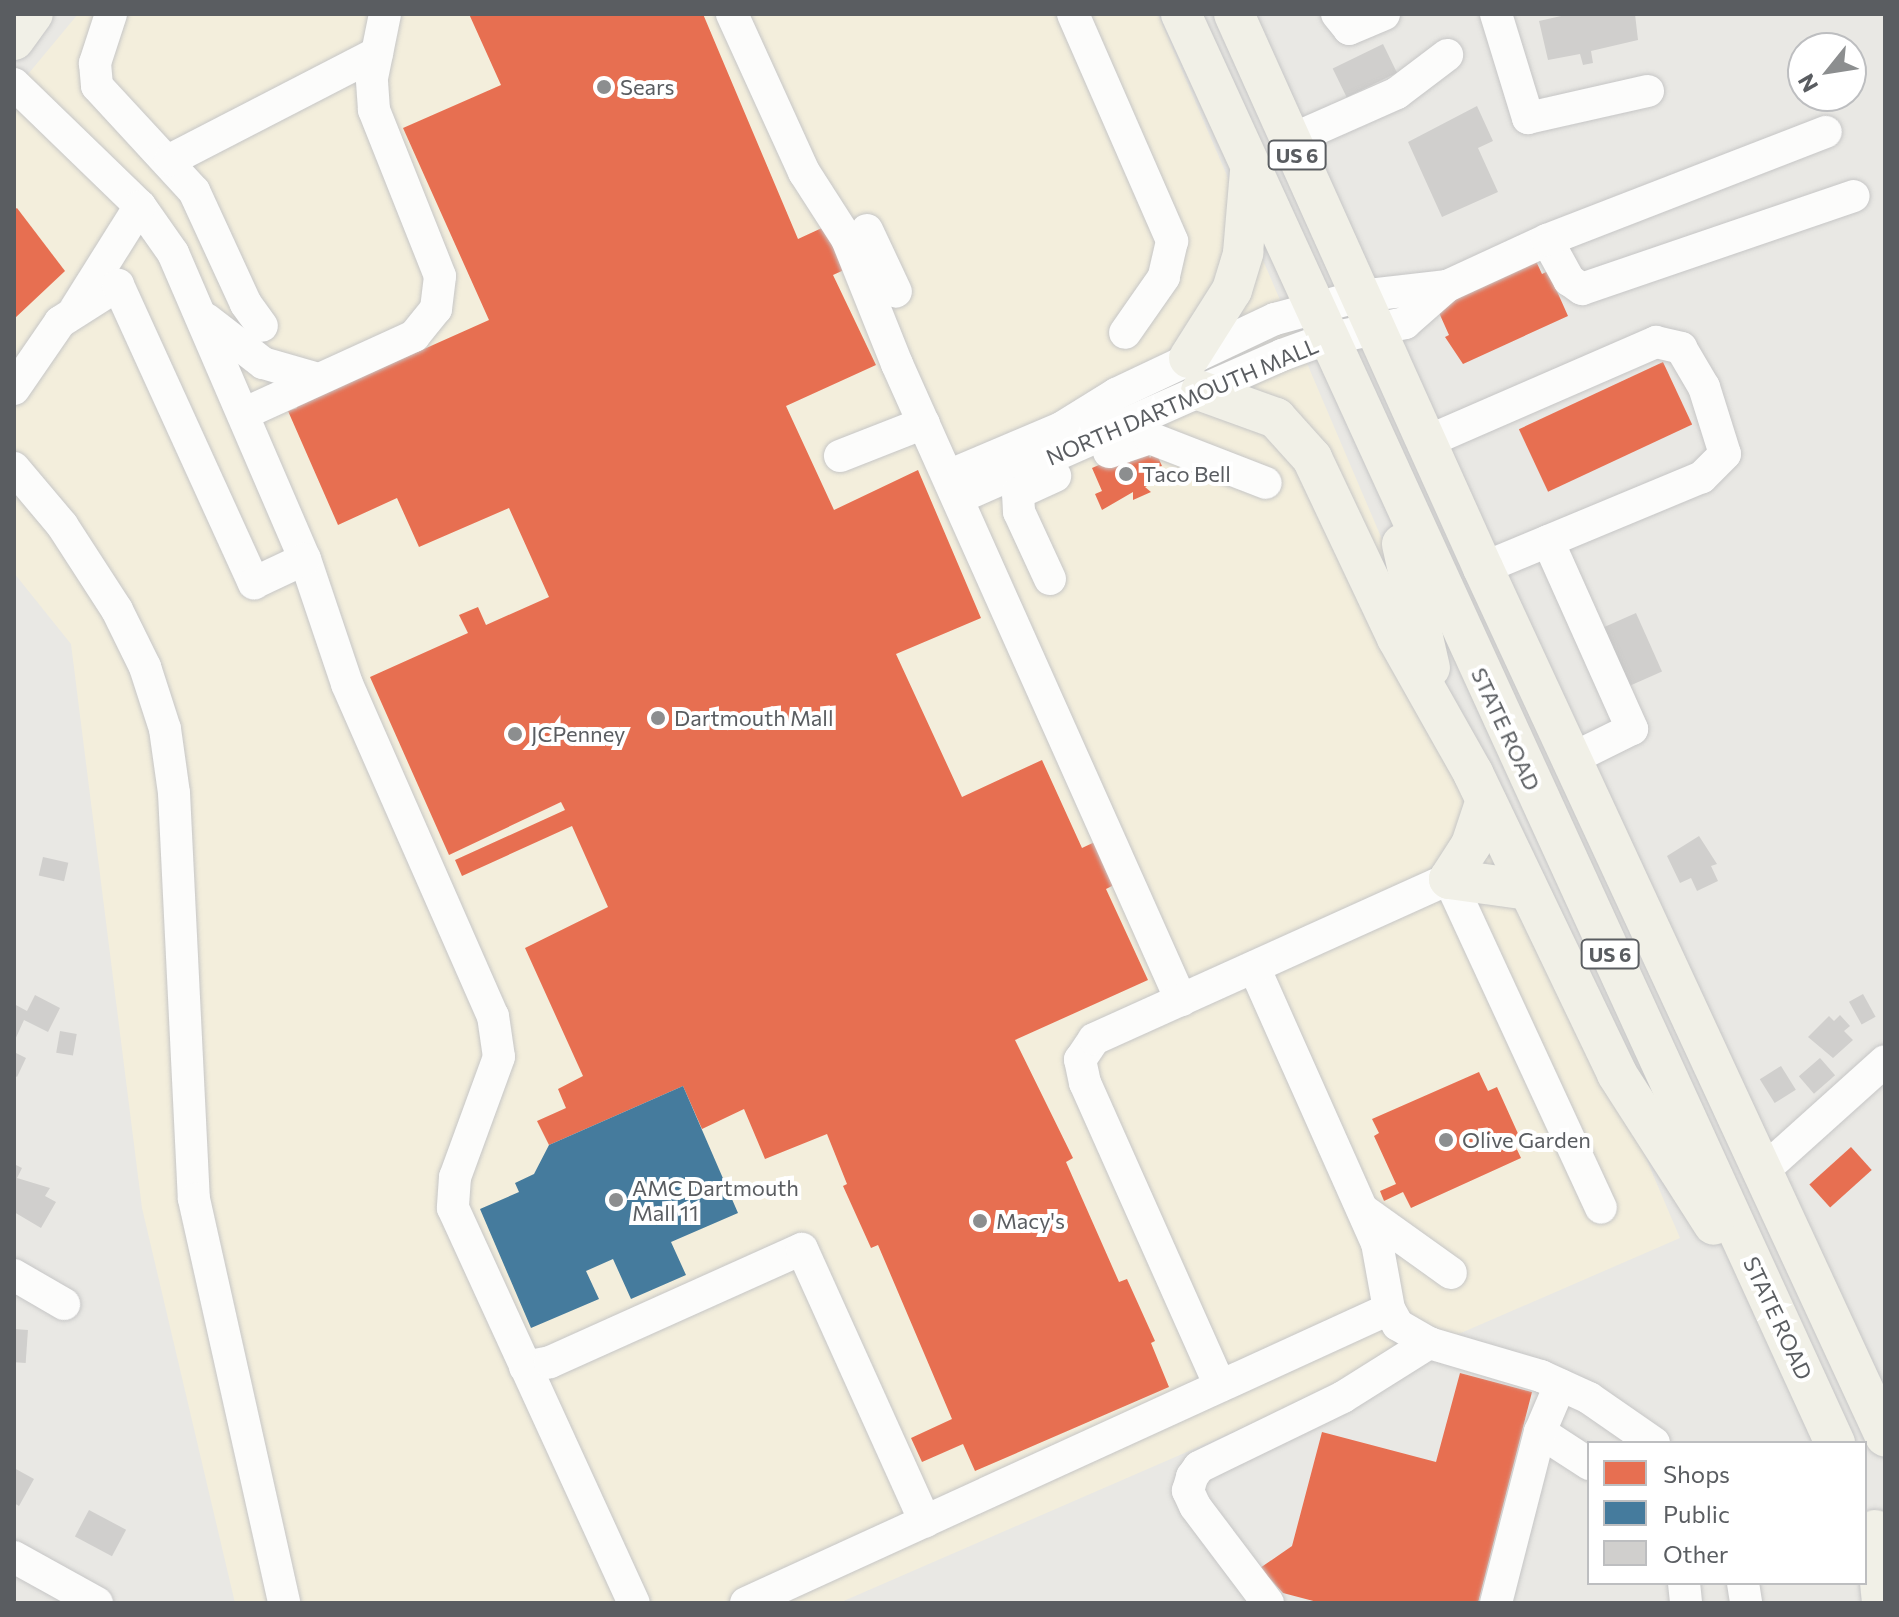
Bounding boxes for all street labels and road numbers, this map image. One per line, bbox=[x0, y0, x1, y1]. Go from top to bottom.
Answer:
road number: US 6 bbox=[1267, 139, 1327, 171]
street label: NORTH DARTMOUTH MALL bbox=[1042, 332, 1322, 470]
street label: STATE ROAD bbox=[1466, 663, 1546, 795]
road number: US 6 bbox=[1580, 938, 1640, 970]
street label: STATE ROAD bbox=[1738, 1252, 1818, 1384]

